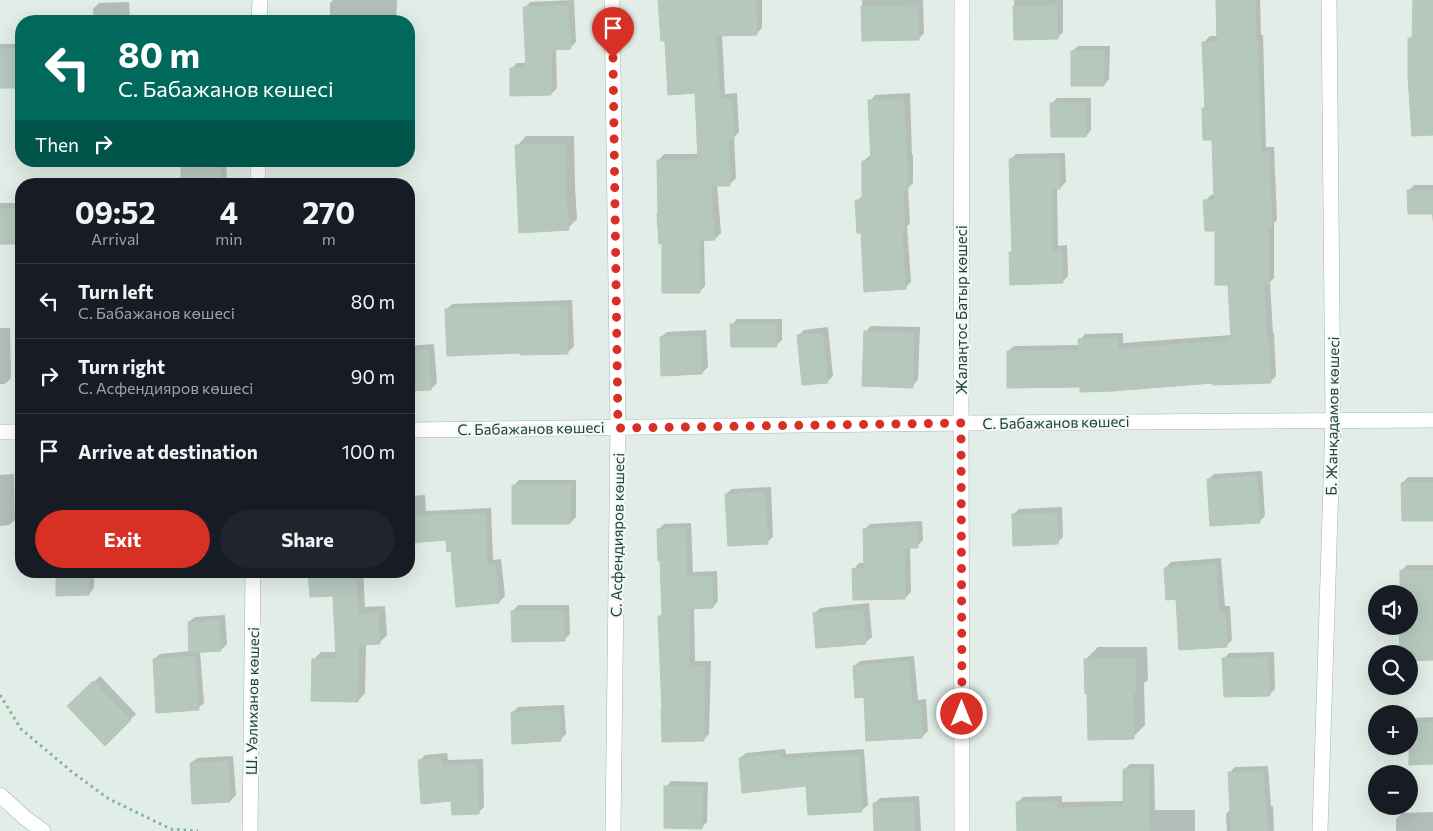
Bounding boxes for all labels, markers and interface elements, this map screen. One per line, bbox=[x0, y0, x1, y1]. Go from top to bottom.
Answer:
pin bbox=[592, 7, 634, 58]
icon: arrive bbox=[599, 14, 627, 42]
text: 80 m bbox=[118, 32, 200, 75]
icon: left bbox=[35, 35, 100, 100]
text: С. Бабажанов көшесі bbox=[118, 75, 334, 102]
icon: right bbox=[89, 130, 117, 158]
text: Then bbox=[35, 133, 79, 156]
text: 09:52 bbox=[75, 193, 156, 230]
text: 4 bbox=[220, 193, 238, 230]
text: 270 bbox=[302, 193, 355, 230]
street label: Жалаңтос Батыр көшесі bbox=[952, 225, 970, 395]
text: Arrival bbox=[91, 229, 139, 248]
text: min bbox=[215, 229, 243, 248]
text: m bbox=[322, 229, 336, 248]
text: Turn left bbox=[78, 280, 153, 303]
icon: left bbox=[35, 287, 63, 315]
text: 80 m bbox=[351, 290, 395, 313]
text: С. Бабажанов көшесі bbox=[78, 303, 235, 322]
street label: Б. Жанқадамов көшесі bbox=[1322, 336, 1342, 496]
text: Turn right bbox=[78, 355, 165, 378]
icon: right bbox=[35, 362, 63, 390]
text: 90 m bbox=[351, 365, 395, 388]
text: С. Асфендияров көшесі bbox=[78, 378, 253, 397]
street label: С. Бабажанов көшесі bbox=[982, 412, 1130, 432]
street label: С. Бабажанов көшесі bbox=[457, 418, 605, 438]
icon: arrive bbox=[35, 437, 63, 465]
text: Arrive at destination bbox=[78, 440, 258, 463]
text: 100 m bbox=[342, 440, 395, 463]
street label: С. Асфендияров көшесі bbox=[607, 453, 627, 617]
button: Exit bbox=[35, 510, 210, 568]
button: Share bbox=[220, 510, 395, 568]
map controls bbox=[1368, 585, 1418, 815]
button: sound bbox=[1368, 585, 1418, 635]
street label: Ш. Уәлиханов көшесі bbox=[242, 627, 262, 775]
button: search bbox=[1368, 645, 1418, 695]
position arrow bbox=[935, 687, 987, 739]
button: + bbox=[1368, 705, 1418, 755]
button: − bbox=[1368, 765, 1418, 815]

